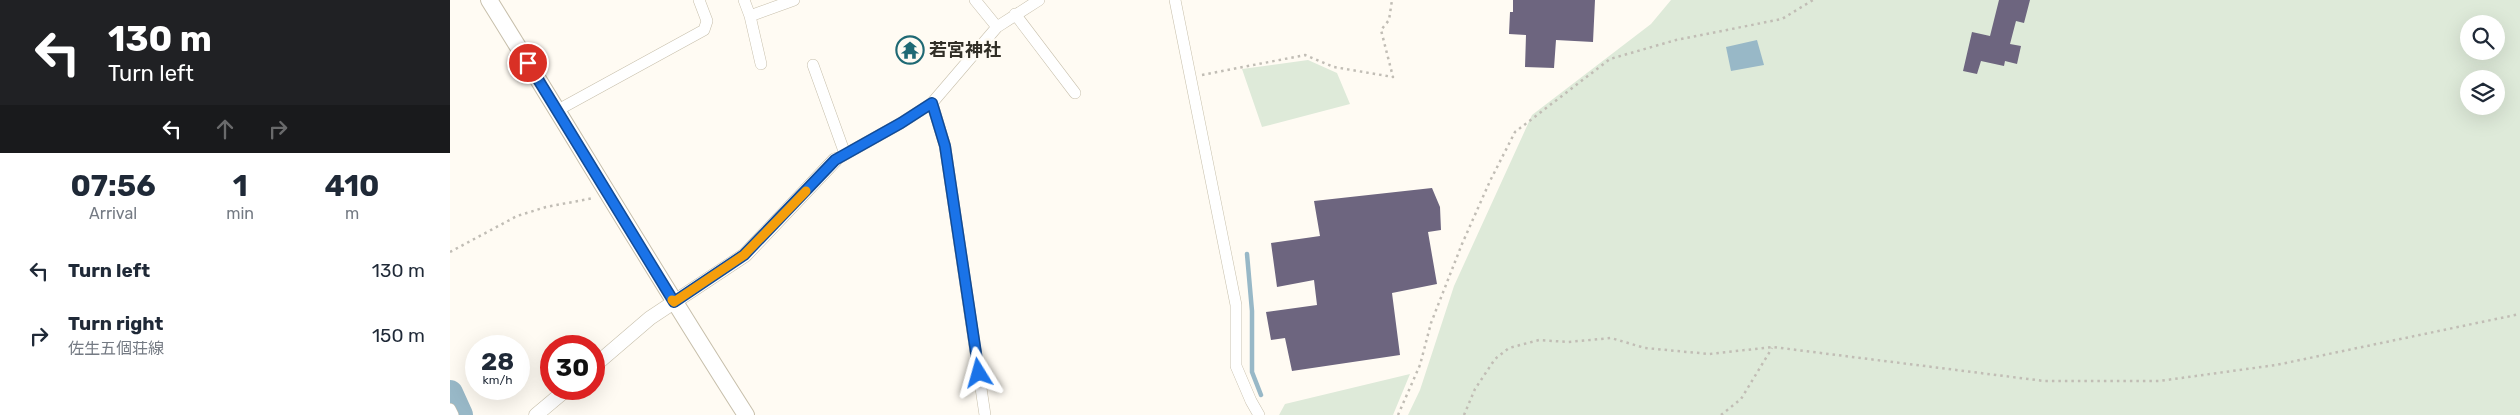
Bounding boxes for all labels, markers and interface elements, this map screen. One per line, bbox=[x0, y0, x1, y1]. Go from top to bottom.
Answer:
map controls bbox=[2460, 15, 2505, 115]
button: search bbox=[2460, 15, 2505, 60]
text: 130 m bbox=[108, 18, 212, 60]
icon: left bbox=[25, 20, 90, 85]
temple icon: 若宮神社 bbox=[895, 35, 925, 65]
place label: 若宮神社 bbox=[929, 39, 1001, 61]
pin bbox=[507, 42, 549, 84]
icon: arrive bbox=[514, 49, 542, 77]
text: Turn left bbox=[108, 60, 194, 87]
button: layers bbox=[2460, 70, 2505, 115]
icon: left bbox=[158, 115, 186, 143]
icon: ahead bbox=[211, 115, 239, 143]
icon: right bbox=[264, 115, 292, 143]
text: 07:56 bbox=[70, 168, 156, 204]
text: 1 bbox=[233, 168, 248, 204]
text: 410 bbox=[324, 168, 380, 204]
text: Arrival bbox=[89, 204, 137, 223]
text: min bbox=[226, 204, 254, 223]
text: m bbox=[345, 204, 359, 223]
icon: left bbox=[25, 257, 53, 285]
text: Turn left bbox=[68, 259, 150, 282]
text: 130 m bbox=[372, 259, 425, 282]
text: Turn right bbox=[68, 312, 163, 335]
icon: right bbox=[25, 322, 53, 350]
text: 150 m bbox=[372, 324, 425, 347]
speed limit sign: 30 bbox=[540, 335, 605, 400]
text: 佐生五個荘線 bbox=[68, 339, 164, 358]
position arrow bbox=[952, 346, 1004, 398]
text: 28 bbox=[481, 347, 514, 376]
text: km/h bbox=[483, 373, 512, 387]

